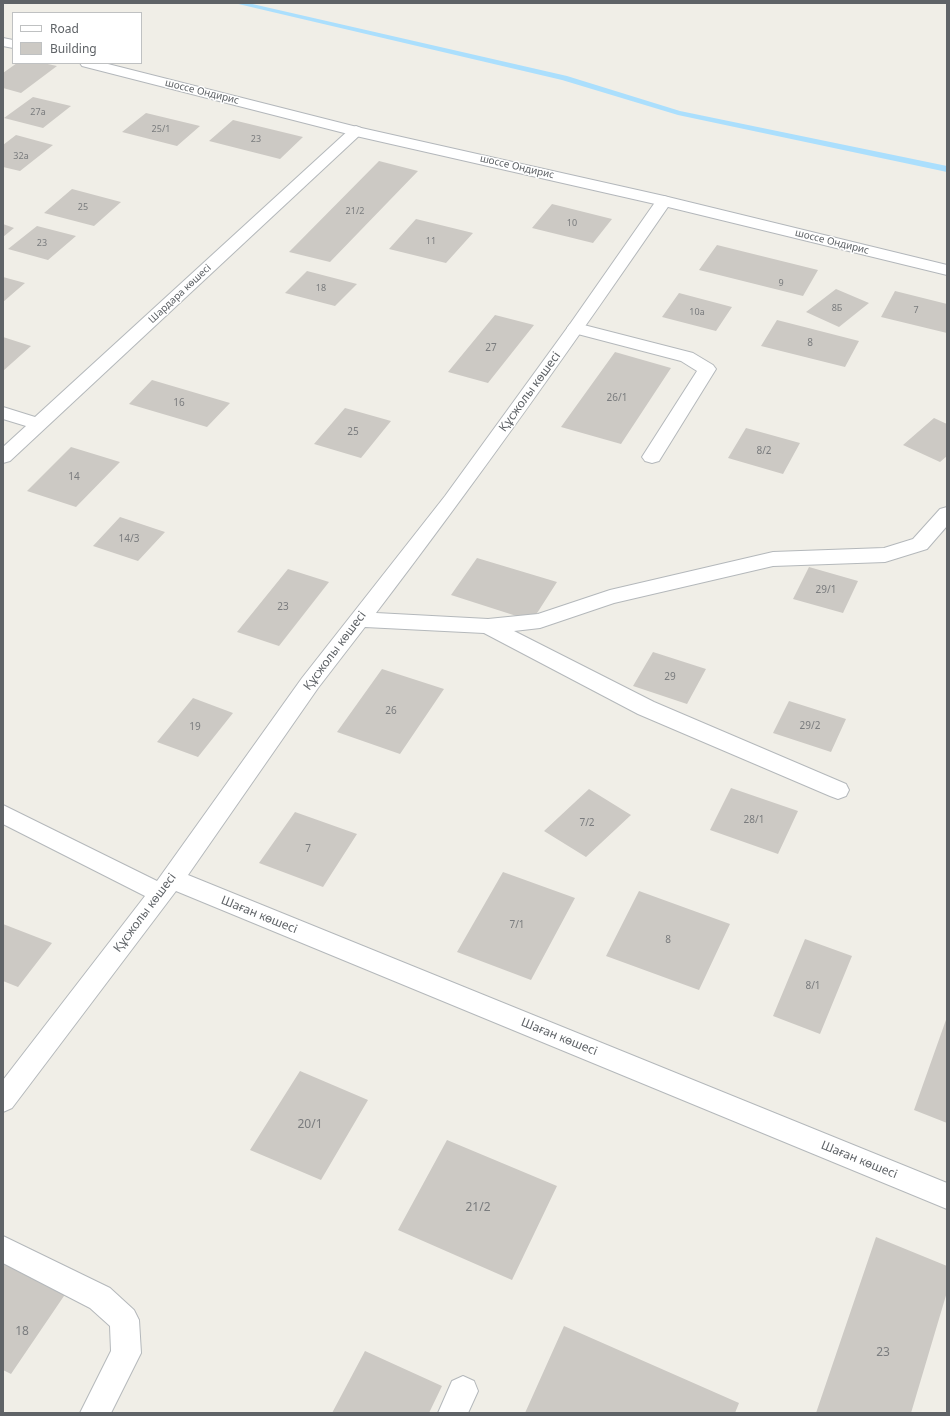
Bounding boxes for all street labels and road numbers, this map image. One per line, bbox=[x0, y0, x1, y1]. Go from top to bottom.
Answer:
street label: шоссе Ондирис bbox=[164, 77, 240, 107]
street label: шоссе Ондирис bbox=[479, 153, 555, 181]
street label: шоссе Ондирис bbox=[794, 227, 870, 257]
street label: Шардара көшесі bbox=[146, 262, 214, 326]
street label: Құсжолы көшесі bbox=[496, 349, 564, 435]
street label: Құсжолы көшесі bbox=[301, 609, 369, 693]
street label: Құсжолы көшесі bbox=[111, 871, 179, 955]
street label: Шаған көшесі bbox=[219, 893, 299, 937]
street label: Шаған көшесі bbox=[519, 1015, 599, 1059]
street label: Шаған көшесі bbox=[819, 1138, 899, 1182]

